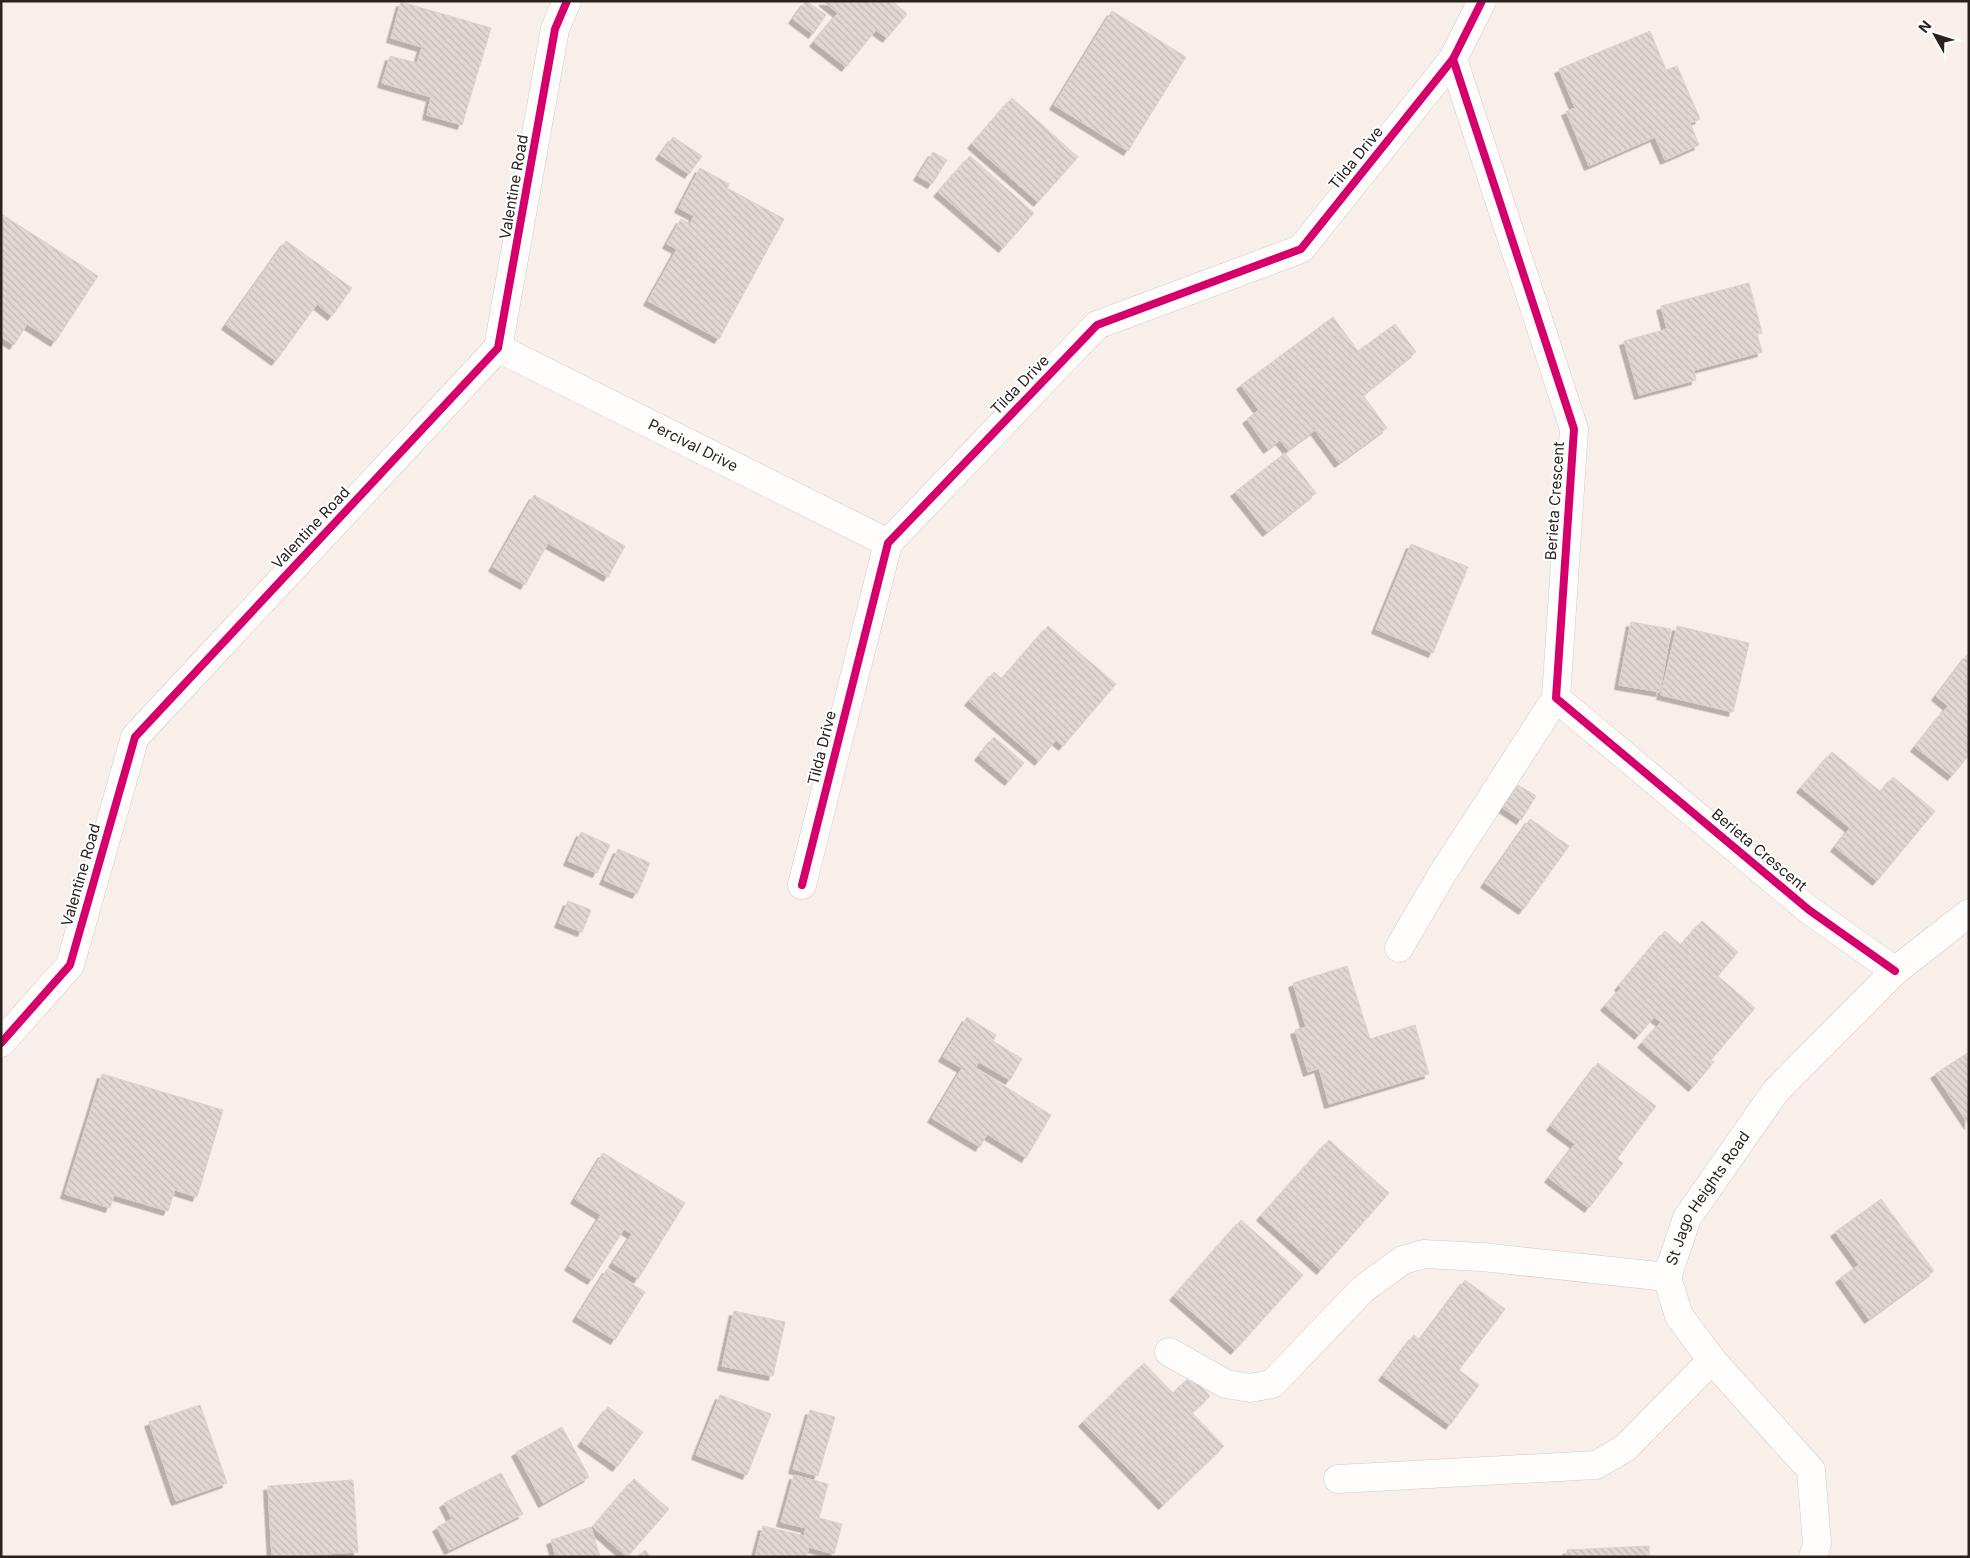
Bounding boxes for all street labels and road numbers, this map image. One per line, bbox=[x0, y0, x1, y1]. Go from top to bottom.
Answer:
street label: Tilda Drive bbox=[1324, 122, 1387, 193]
street label: Valentine Road bbox=[495, 133, 532, 241]
street label: Tilda Drive bbox=[986, 351, 1053, 419]
street label: Percival Drive bbox=[645, 415, 741, 475]
street label: Berieta Crescent bbox=[1541, 441, 1568, 561]
street label: Valentine Road bbox=[268, 482, 354, 573]
street label: Tilda Drive bbox=[803, 709, 840, 787]
street label: Berieta Crescent bbox=[1708, 804, 1811, 895]
street label: Valentine Road bbox=[57, 821, 104, 928]
street label: St Jago Heights Road bbox=[1662, 1127, 1754, 1268]

